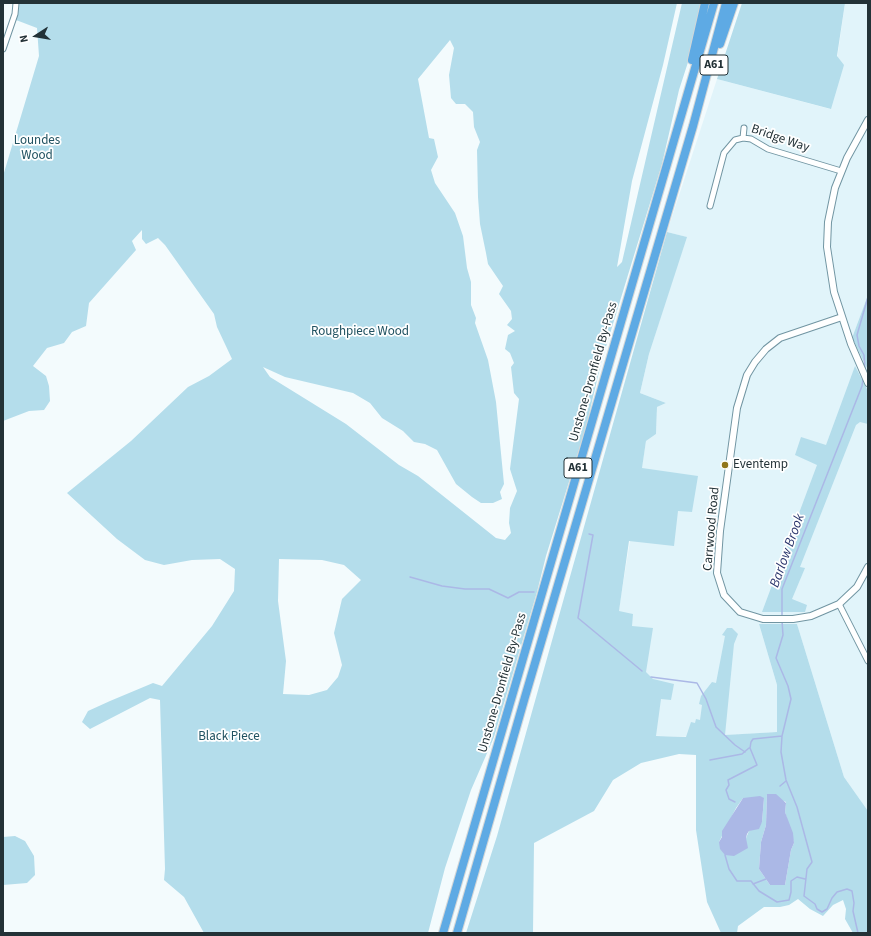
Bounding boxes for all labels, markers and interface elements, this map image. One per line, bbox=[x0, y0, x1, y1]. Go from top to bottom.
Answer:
north arrow bbox=[16, 16, 56, 56]
text: N bbox=[16, 33, 32, 44]
road number: A61 bbox=[700, 55, 728, 75]
street label: Bridge Way bbox=[749, 122, 811, 156]
park label: Loundes Wood bbox=[14, 133, 60, 164]
street label: Unstone-Dronfield By-Pass bbox=[567, 300, 621, 444]
park label: Roughpiece Wood bbox=[311, 324, 409, 340]
place label: Eventemp bbox=[733, 457, 788, 473]
road number: A61 bbox=[564, 458, 592, 478]
marker: Eventemp bbox=[720, 460, 730, 470]
street label: Carrwood Road bbox=[701, 486, 723, 572]
water label: Barlow Brook bbox=[767, 512, 809, 590]
street label: Unstone-Dronfield By-Pass bbox=[476, 611, 530, 755]
park label: Black Piece bbox=[198, 729, 260, 745]

